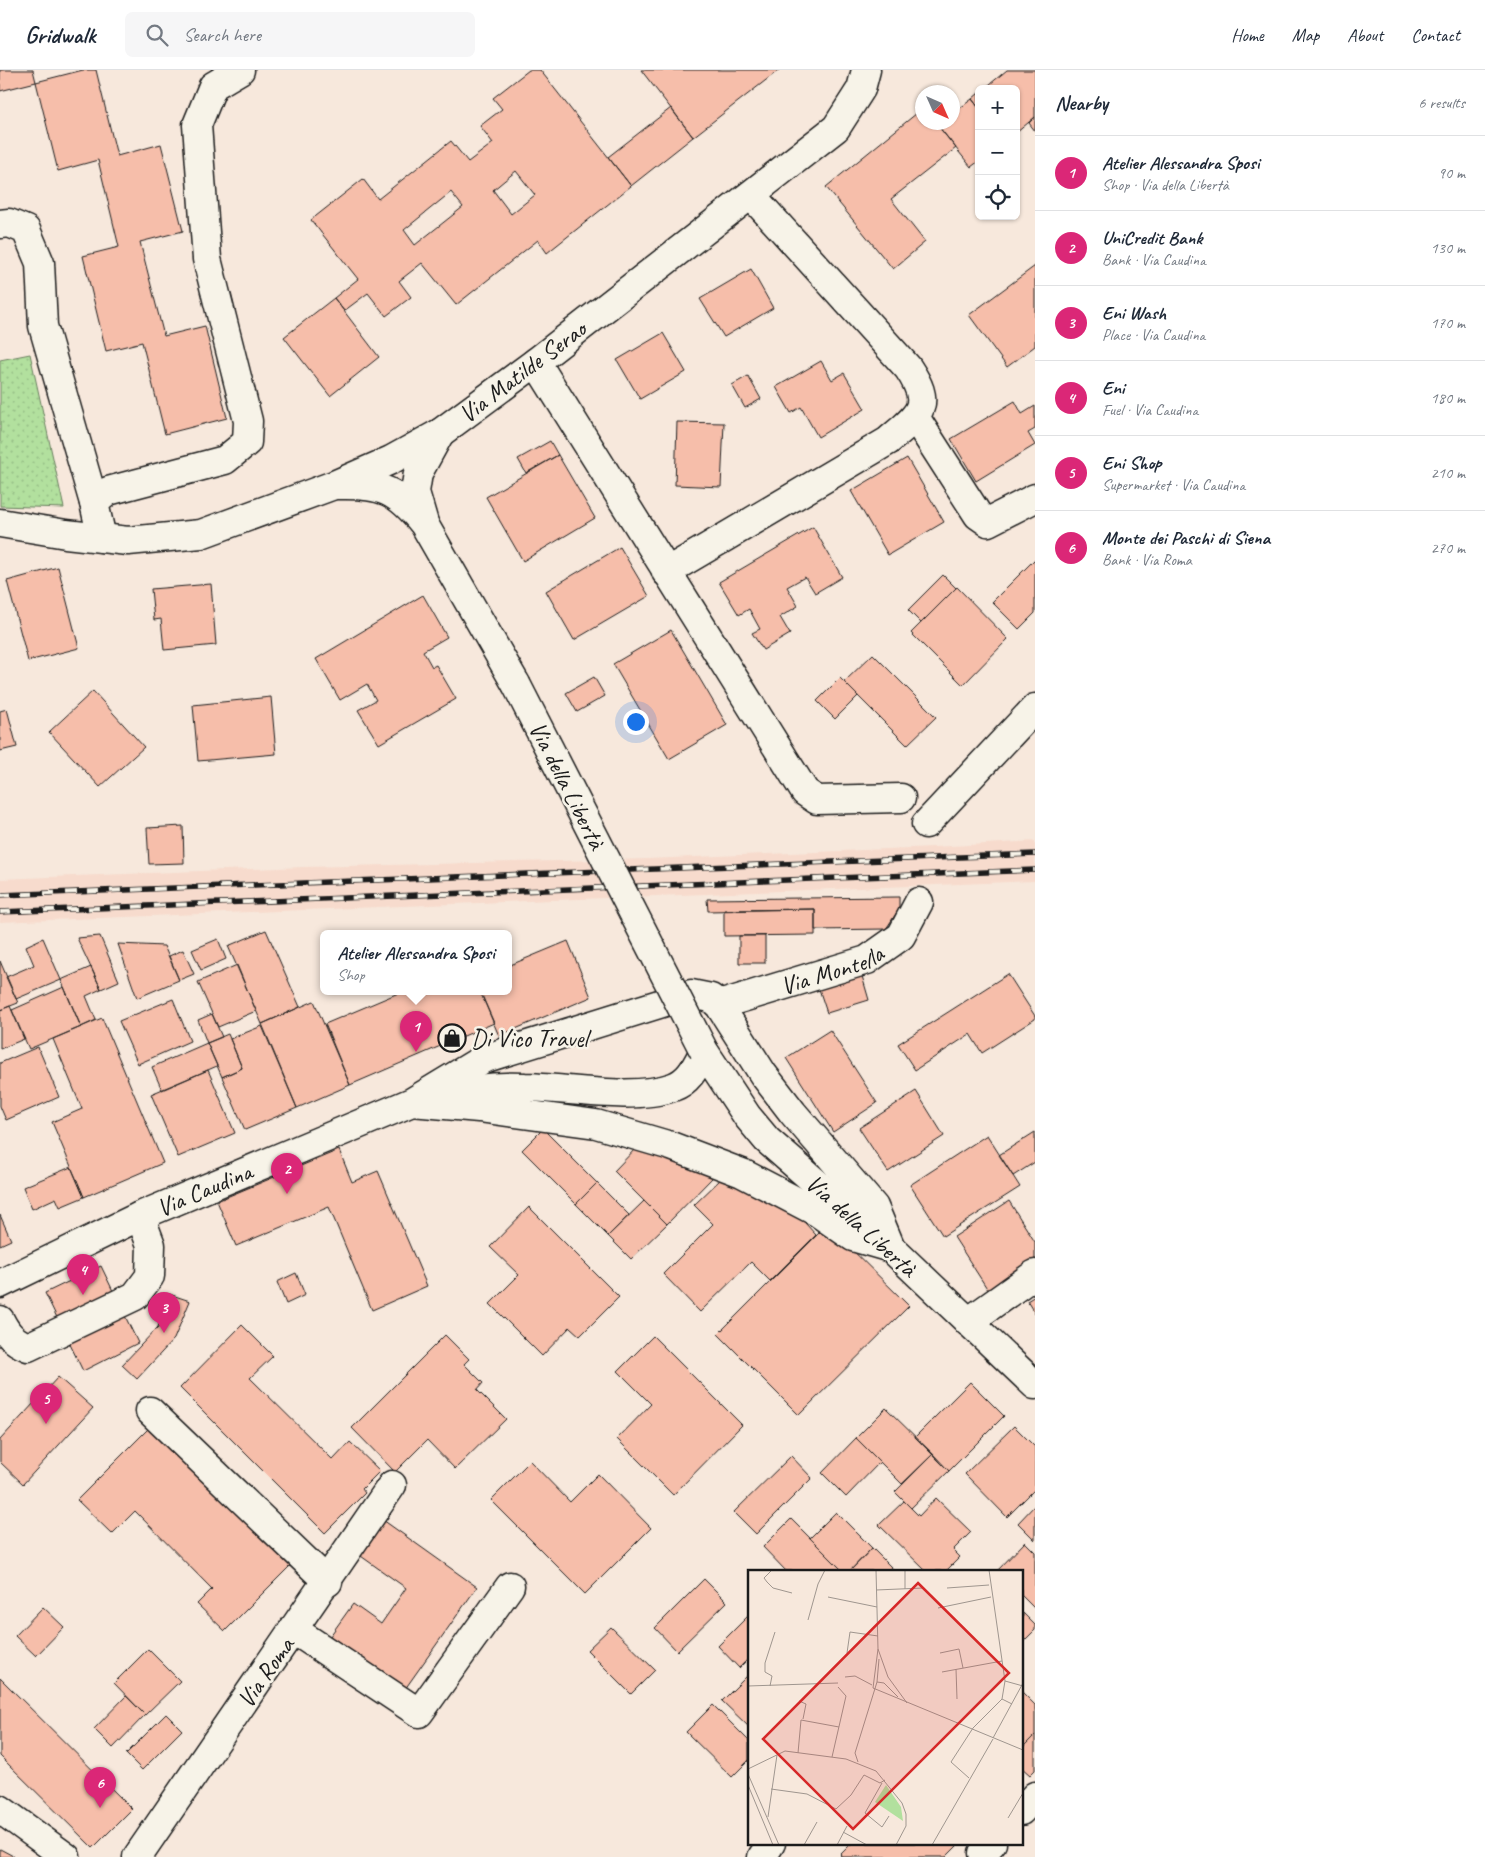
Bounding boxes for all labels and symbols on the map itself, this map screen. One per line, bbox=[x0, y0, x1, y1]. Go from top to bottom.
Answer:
north arrow bbox=[915, 85, 960, 130]
street label: Via Matilde Serao bbox=[452, 312, 595, 430]
your location bbox=[623, 709, 649, 735]
street label: Via della Libertà bbox=[521, 716, 614, 856]
street label: Via Montella bbox=[777, 937, 892, 1002]
pin: 1 bbox=[400, 1011, 432, 1052]
shop icon: Di Vico Travel bbox=[437, 1023, 467, 1053]
place label: Di Vico Travel bbox=[471, 1023, 592, 1055]
pin: 2 bbox=[271, 1153, 303, 1194]
street label: Via Caudina bbox=[152, 1154, 259, 1224]
street label: Via della Libertà bbox=[799, 1167, 925, 1285]
pin: 4 bbox=[67, 1254, 99, 1295]
pin: 3 bbox=[148, 1292, 180, 1333]
pin: 5 bbox=[30, 1383, 62, 1424]
inset map bbox=[748, 1570, 1022, 1844]
street label: Via Roma bbox=[230, 1629, 303, 1714]
pin: 6 bbox=[84, 1767, 116, 1808]

